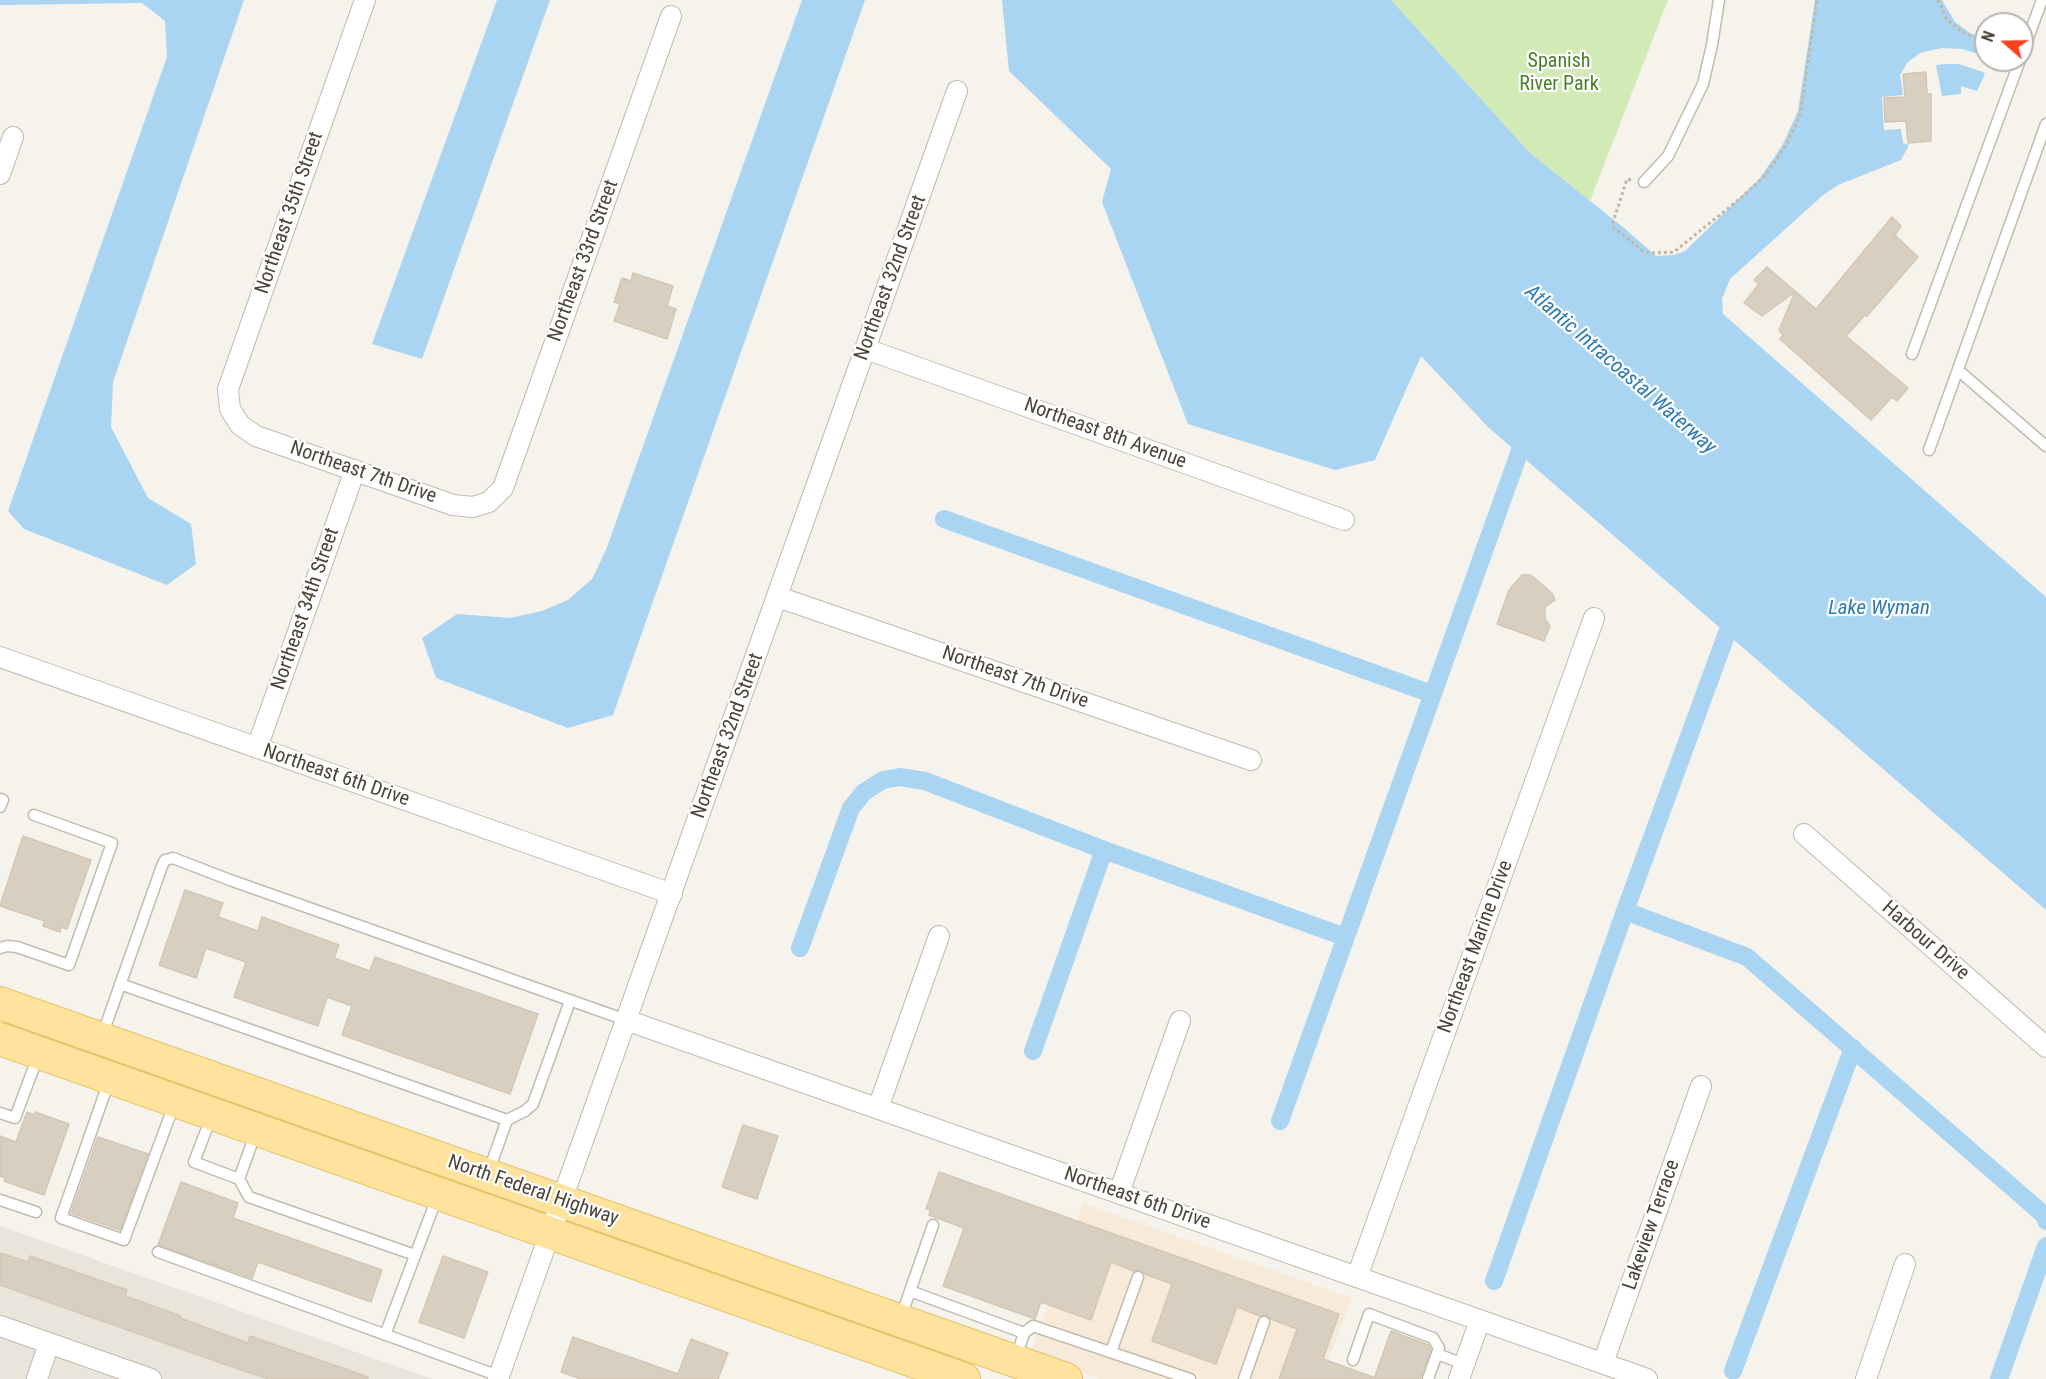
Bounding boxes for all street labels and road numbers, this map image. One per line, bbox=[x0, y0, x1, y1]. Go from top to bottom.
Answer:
street label: Northeast 35th Street bbox=[251, 129, 329, 297]
street label: Northeast 33rd Street bbox=[544, 177, 624, 345]
street label: Northeast 32nd Street bbox=[850, 192, 932, 364]
street label: Northeast 8th Avenue bbox=[1021, 394, 1189, 474]
street label: Northeast 7th Drive bbox=[287, 437, 439, 509]
street label: Northeast 34th Street bbox=[267, 525, 345, 693]
street label: Northeast 7th Drive bbox=[939, 642, 1091, 714]
street label: Northeast 32nd Street bbox=[687, 650, 769, 822]
street label: Northeast 6th Drive bbox=[260, 740, 412, 812]
street label: Northeast Marine Drive bbox=[1434, 857, 1518, 1037]
street label: Harbour Drive bbox=[1876, 896, 1974, 986]
street label: North Federal Highway bbox=[444, 1151, 622, 1231]
street label: Lakeview Terrace bbox=[1619, 1157, 1685, 1293]
street label: Northeast 6th Drive bbox=[1061, 1163, 1213, 1235]

